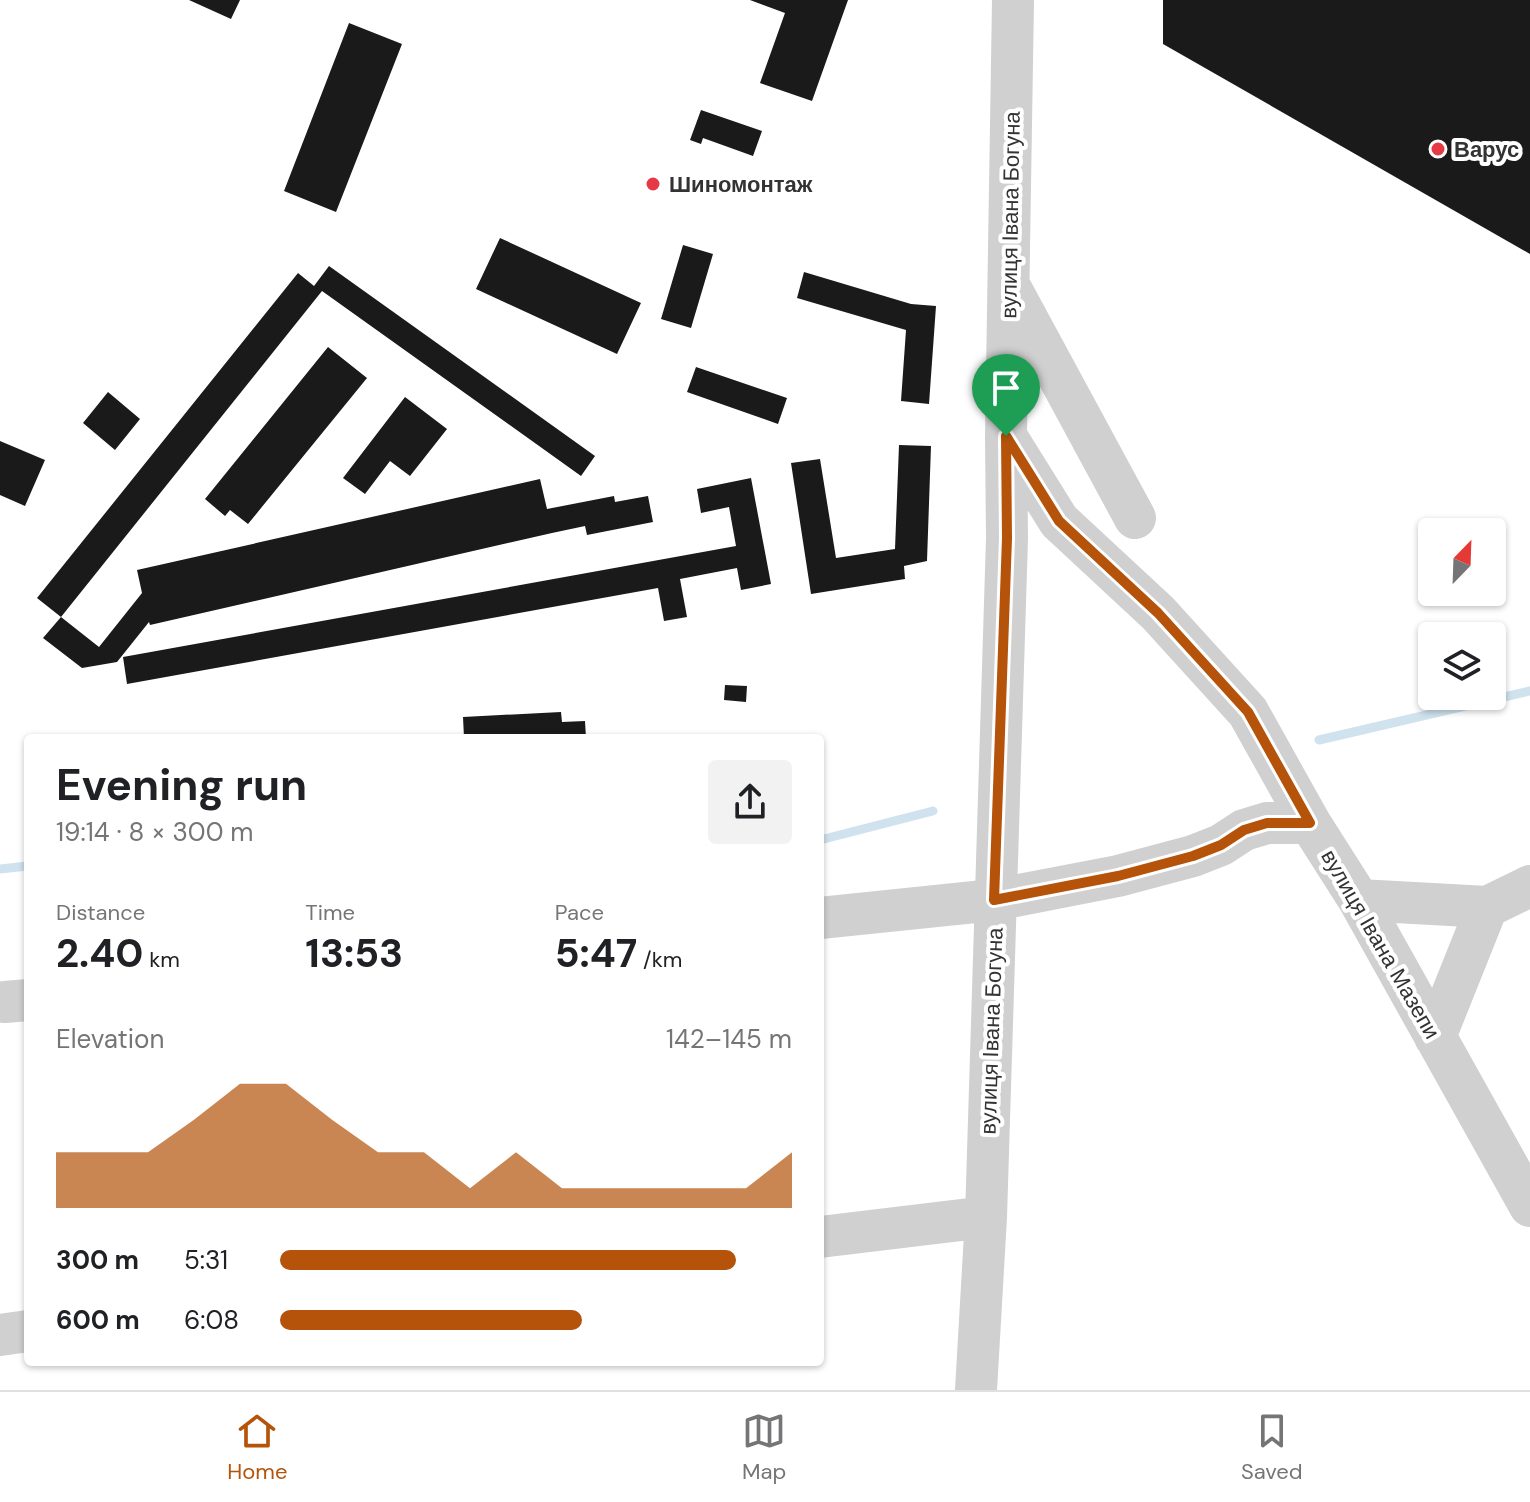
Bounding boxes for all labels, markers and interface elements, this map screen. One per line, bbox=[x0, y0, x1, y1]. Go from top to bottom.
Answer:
street label: вулиця Івана Богуна bbox=[994, 110, 1027, 319]
place label: Варус bbox=[1454, 135, 1519, 164]
marker: Варус bbox=[1429, 140, 1447, 158]
place label: Шиномонтаж bbox=[669, 170, 813, 199]
marker: Шиномонтаж bbox=[644, 175, 662, 193]
pin bbox=[972, 354, 1040, 436]
icon: arrive bbox=[984, 366, 1028, 410]
north arrow bbox=[1418, 518, 1506, 606]
map controls bbox=[1418, 518, 1506, 710]
button: layers bbox=[1418, 622, 1506, 710]
text: Evening run bbox=[56, 756, 307, 814]
button: share bbox=[708, 760, 792, 844]
text: 19:14 · 8 × 300 m bbox=[56, 815, 254, 849]
street label: вулиця Івана Мазепи bbox=[1314, 844, 1447, 1044]
text: Distance bbox=[56, 898, 145, 927]
text: Time bbox=[305, 898, 355, 927]
text: Pace bbox=[555, 898, 604, 927]
street label: вулиця Івана Богуна bbox=[973, 926, 1010, 1135]
text: 2.40 bbox=[56, 927, 143, 979]
text: 13:53 bbox=[305, 927, 403, 979]
text: 5:47 bbox=[555, 927, 637, 979]
text: km bbox=[143, 945, 180, 974]
text: /km bbox=[637, 945, 682, 974]
text: Elevation bbox=[56, 1022, 164, 1056]
text: 142–145 m bbox=[666, 1022, 792, 1056]
text: 300 m bbox=[56, 1243, 139, 1277]
text: 5:31 bbox=[184, 1243, 228, 1277]
text: 600 m bbox=[56, 1303, 140, 1337]
text: 6:08 bbox=[184, 1303, 239, 1337]
tab: Home bbox=[227, 1409, 287, 1486]
tab: Map bbox=[742, 1409, 786, 1486]
tab: Saved bbox=[1241, 1409, 1303, 1486]

